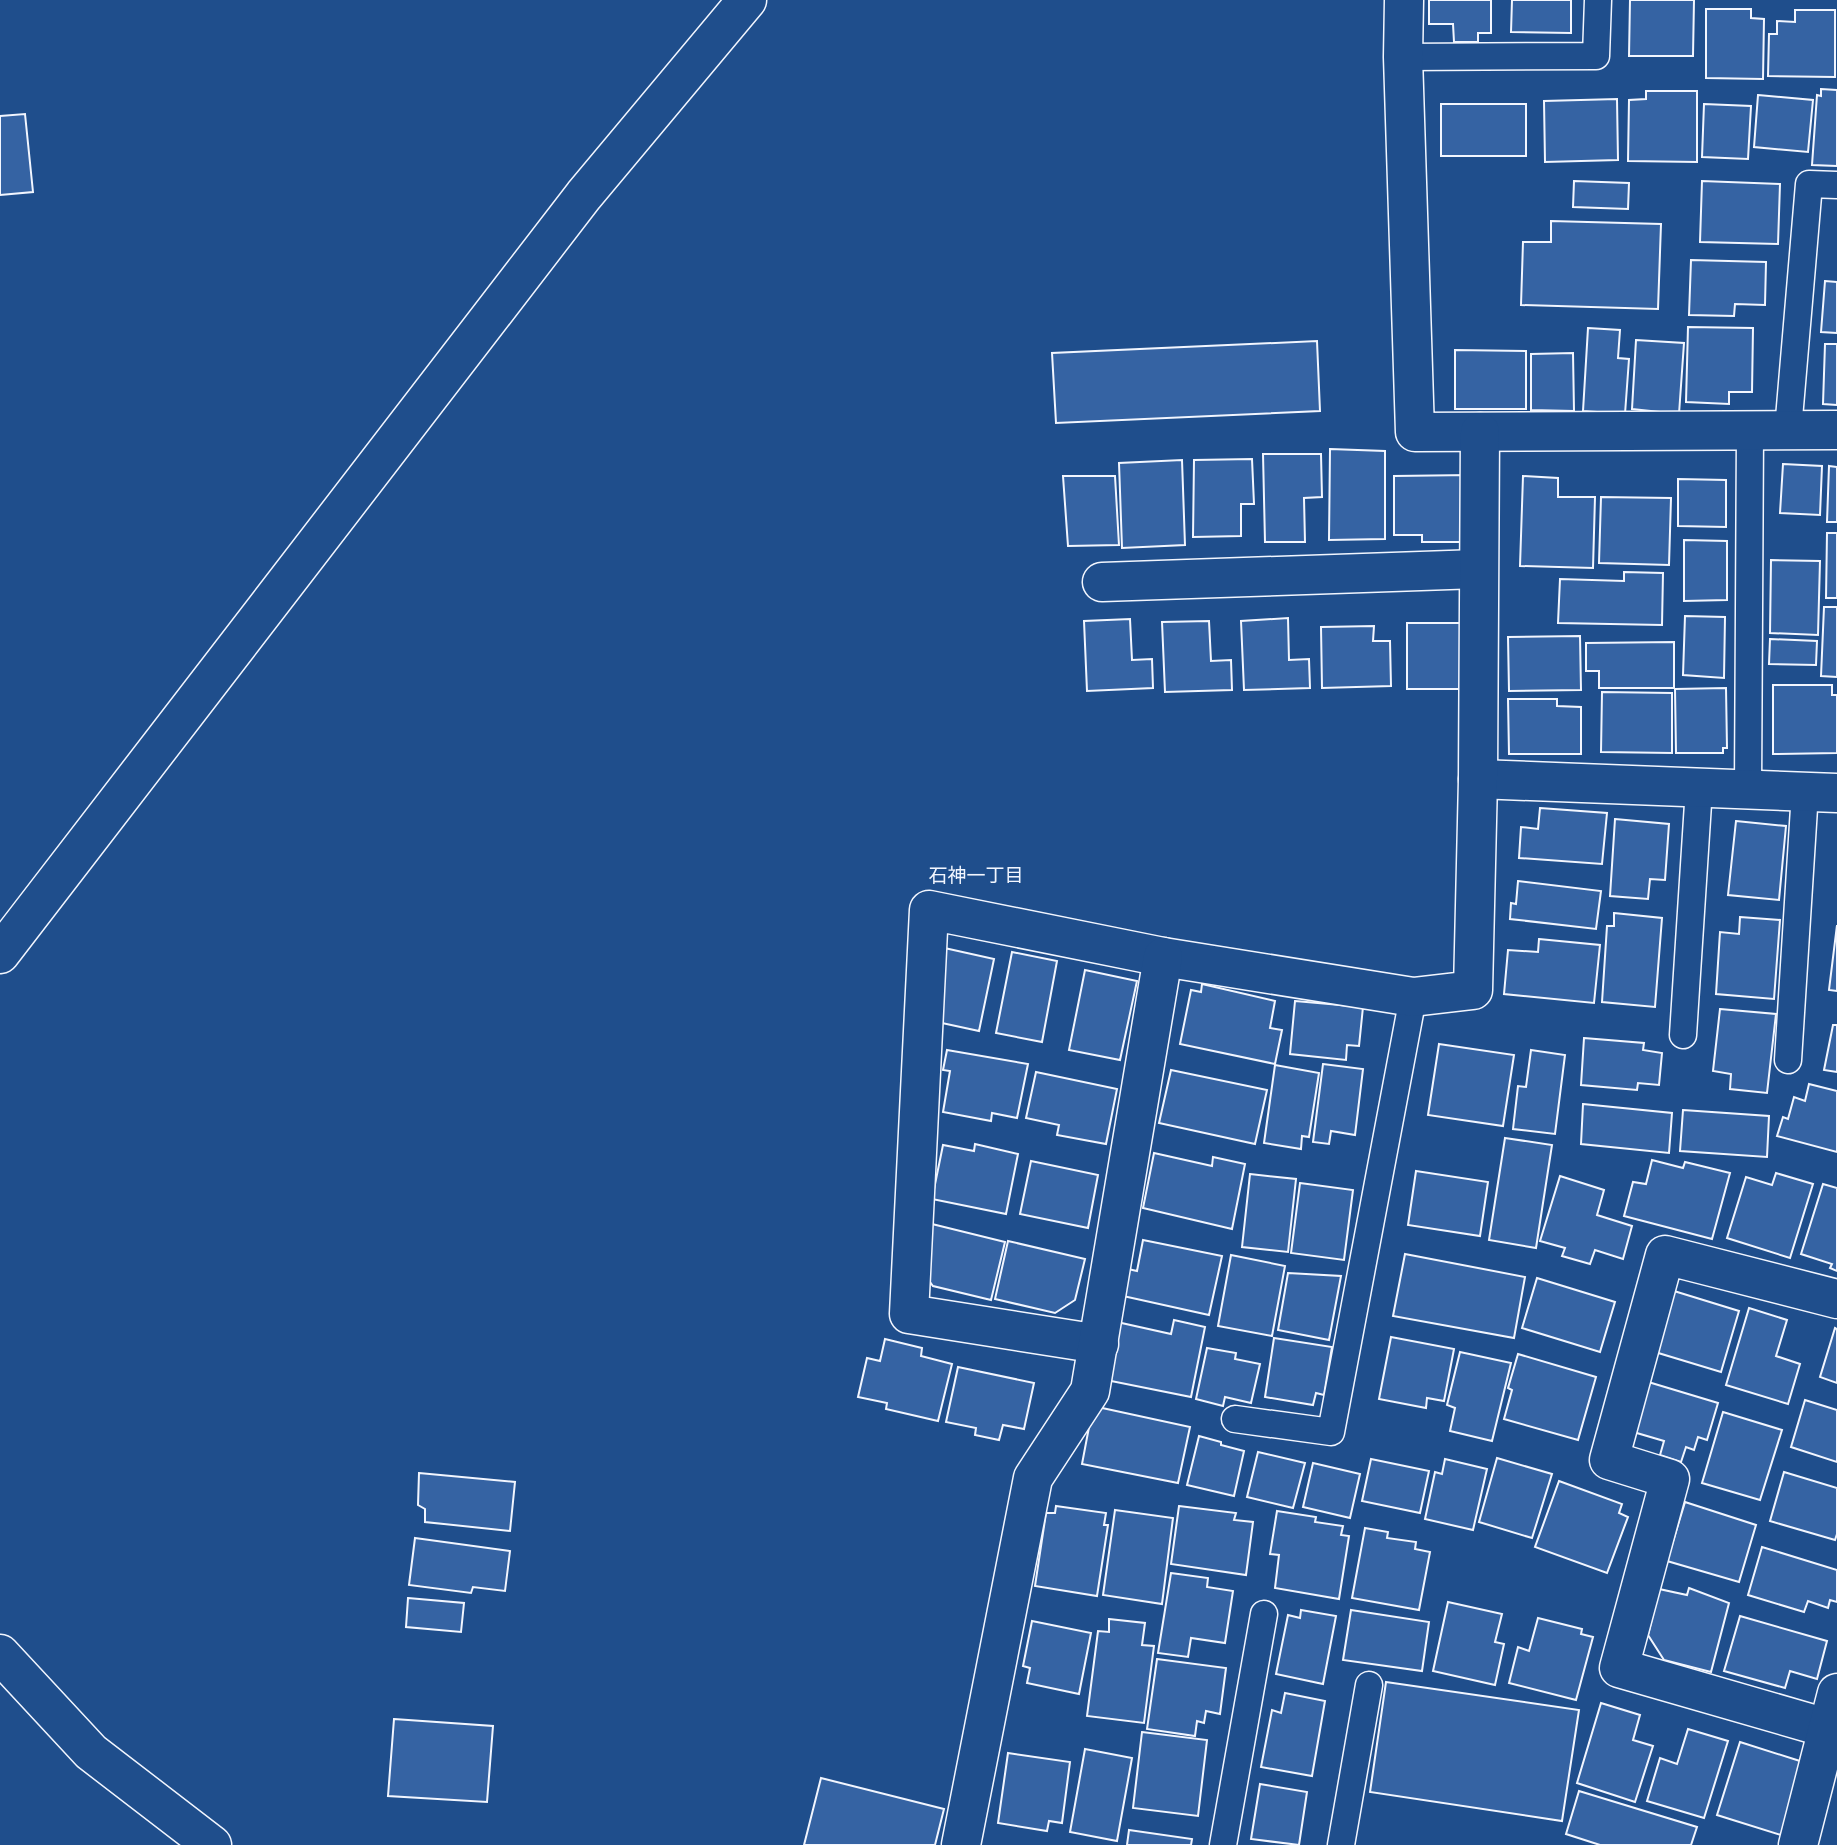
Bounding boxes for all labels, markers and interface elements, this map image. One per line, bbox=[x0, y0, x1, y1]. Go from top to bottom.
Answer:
district label: 石神一丁目 bbox=[928, 863, 1024, 889]

